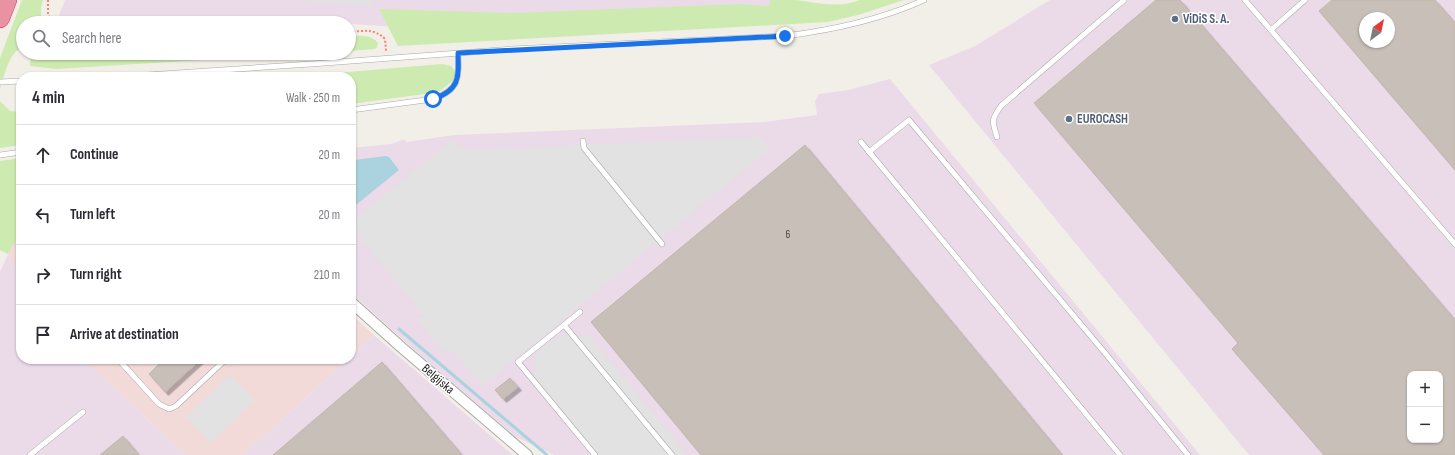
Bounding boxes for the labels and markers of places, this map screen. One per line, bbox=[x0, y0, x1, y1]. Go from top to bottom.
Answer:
place label: ViDiS S. A. bbox=[1183, 11, 1229, 27]
marker: ViDiS S. A. bbox=[1170, 14, 1180, 24]
place label: EUROCASH bbox=[1077, 111, 1128, 127]
marker: EUROCASH bbox=[1064, 114, 1074, 124]

